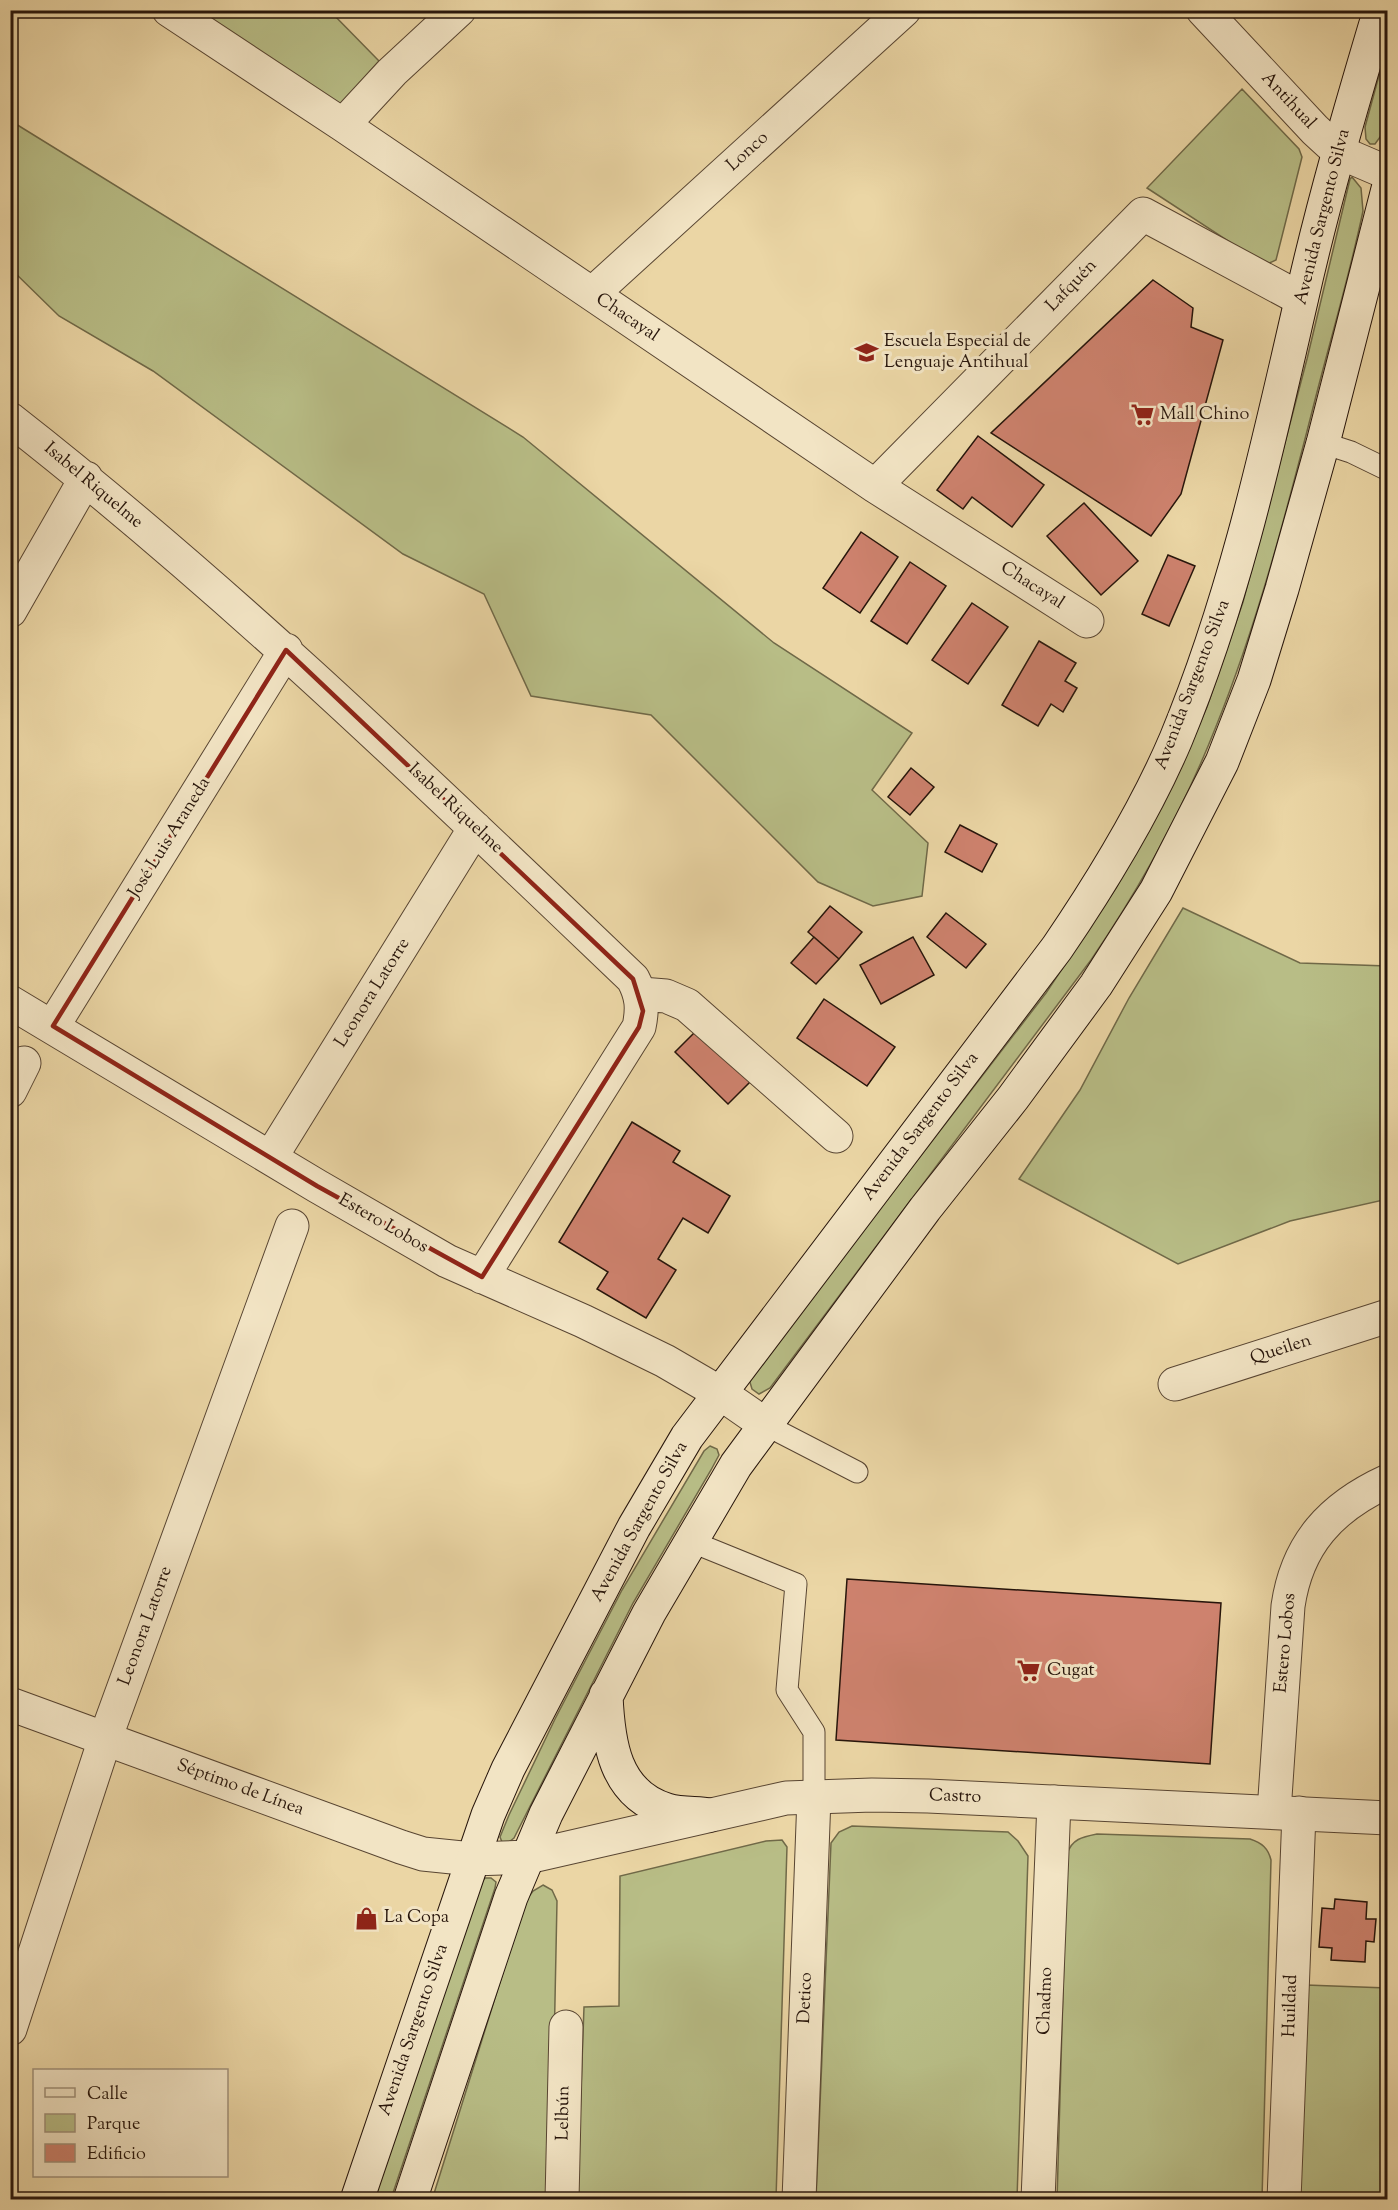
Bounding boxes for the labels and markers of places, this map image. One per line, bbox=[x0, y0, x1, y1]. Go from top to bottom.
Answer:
place label: Escuela Especial de Lenguaje Antihual bbox=[884, 329, 1031, 376]
school or university icon: Escuela Especial de Lenguaje Antihual bbox=[853, 339, 879, 365]
supermarket icon: Mall Chino bbox=[1129, 402, 1155, 428]
place label: Mall Chino bbox=[1160, 402, 1249, 428]
supermarket icon: Cugat bbox=[1016, 1658, 1042, 1684]
place label: Cugat bbox=[1047, 1658, 1095, 1684]
shop icon: La Copa bbox=[353, 1905, 379, 1931]
place label: La Copa bbox=[384, 1905, 449, 1931]

